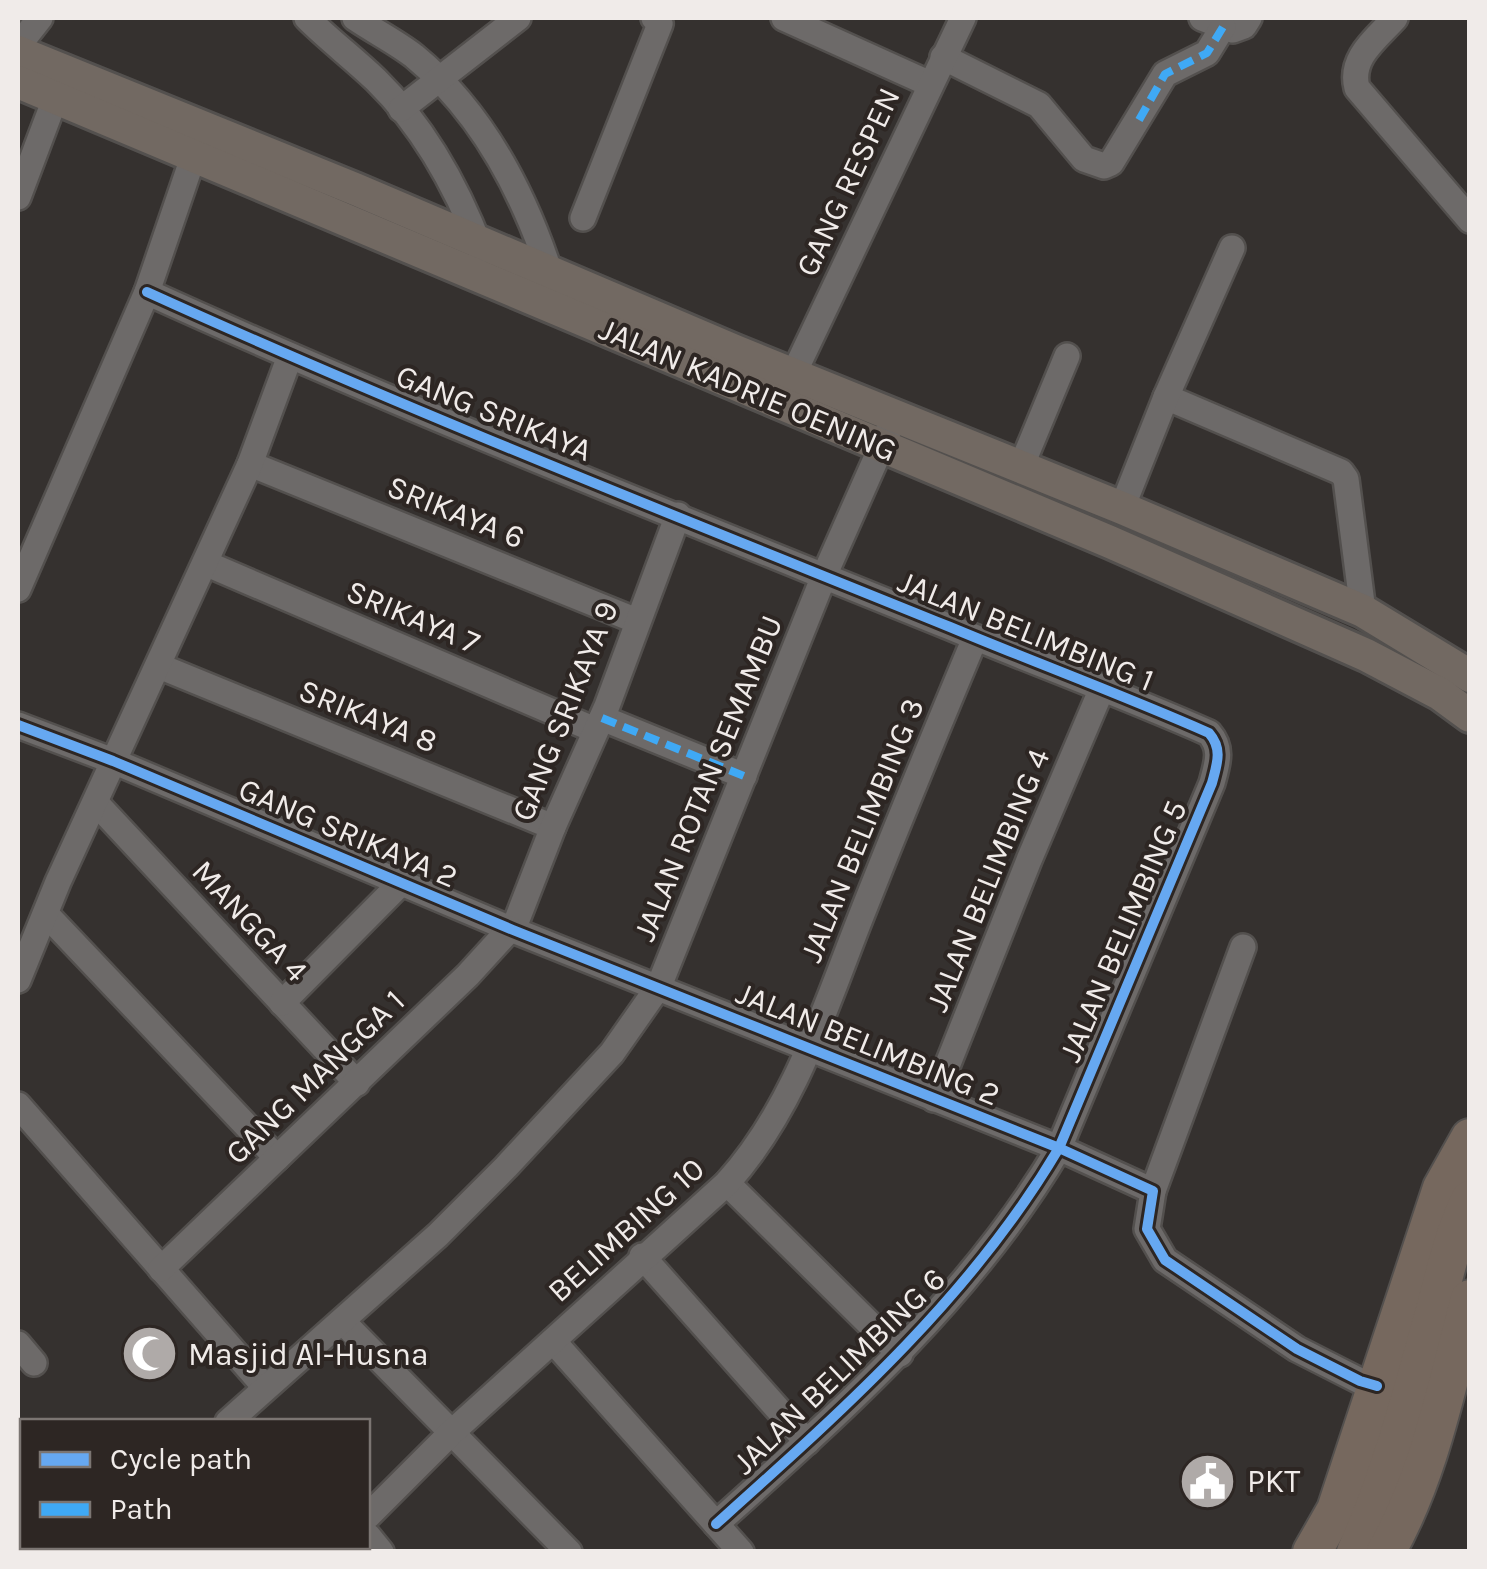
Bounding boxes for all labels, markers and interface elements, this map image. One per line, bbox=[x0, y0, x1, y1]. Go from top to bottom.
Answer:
street label: GANG RESPEN bbox=[788, 82, 908, 282]
street label: JALAN KADRIE OENING bbox=[594, 311, 902, 469]
street label: GANG SRIKAYA bbox=[391, 357, 597, 469]
street label: SRIKAYA 6 bbox=[382, 468, 530, 556]
street label: JALAN BELIMBING 1 bbox=[893, 563, 1159, 699]
street label: SRIKAYA 7 bbox=[341, 572, 485, 662]
street label: GANG SRIKAYA 9 bbox=[504, 596, 626, 826]
street label: JALAN ROTAN SEMAMBU bbox=[626, 610, 790, 946]
street label: SRIKAYA 8 bbox=[293, 672, 443, 760]
street label: JALAN BELIMBING 3 bbox=[792, 693, 932, 967]
street label: JALAN BELIMBING 4 bbox=[918, 743, 1058, 1017]
street label: GANG SRIKAYA 2 bbox=[233, 770, 463, 896]
street label: JALAN BELIMBING 5 bbox=[1051, 795, 1195, 1067]
street label: MANGGA 4 bbox=[184, 853, 316, 989]
street label: JALAN BELIMBING 2 bbox=[731, 974, 1005, 1114]
street label: GANG MANGGA 1 bbox=[218, 982, 412, 1172]
street label: BELIMBING 10 bbox=[540, 1150, 712, 1310]
street label: JALAN BELIMBING 6 bbox=[725, 1260, 953, 1482]
mosque icon: Masjid Al-Husna bbox=[119, 1324, 179, 1384]
place label: Masjid Al-Husna bbox=[188, 1336, 429, 1373]
legend bbox=[20, 1419, 370, 1549]
text: Cycle path bbox=[110, 1441, 252, 1477]
public building icon: PKT bbox=[1178, 1451, 1238, 1511]
place label: PKT bbox=[1247, 1463, 1300, 1500]
text: Path bbox=[110, 1491, 173, 1527]

